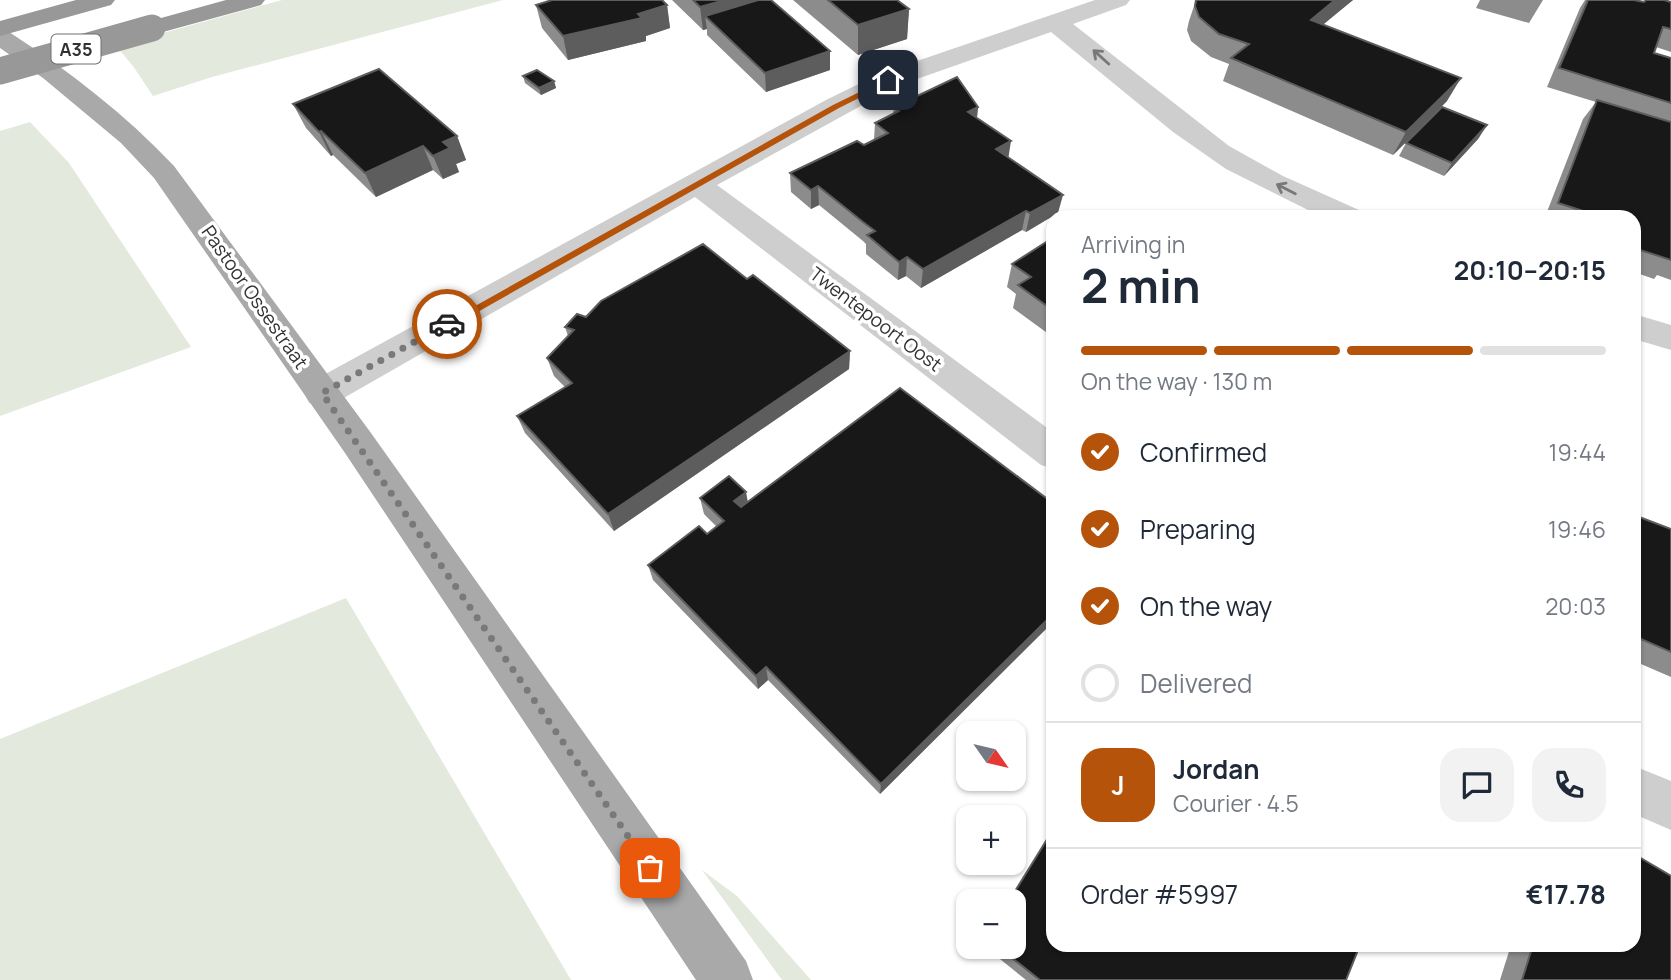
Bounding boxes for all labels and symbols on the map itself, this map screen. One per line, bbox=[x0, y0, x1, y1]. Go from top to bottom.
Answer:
road number: A35 bbox=[52, 34, 100, 64]
one-way arrow bbox=[1093, 49, 1111, 65]
pin bbox=[858, 50, 918, 110]
one-way arrow bbox=[1276, 181, 1297, 195]
street label: Pastoor Ossestraat bbox=[196, 220, 314, 374]
street label: Twentepoort Oost bbox=[805, 261, 947, 377]
courier bbox=[412, 289, 482, 359]
north arrow bbox=[956, 721, 1026, 791]
pin bbox=[620, 838, 680, 898]

